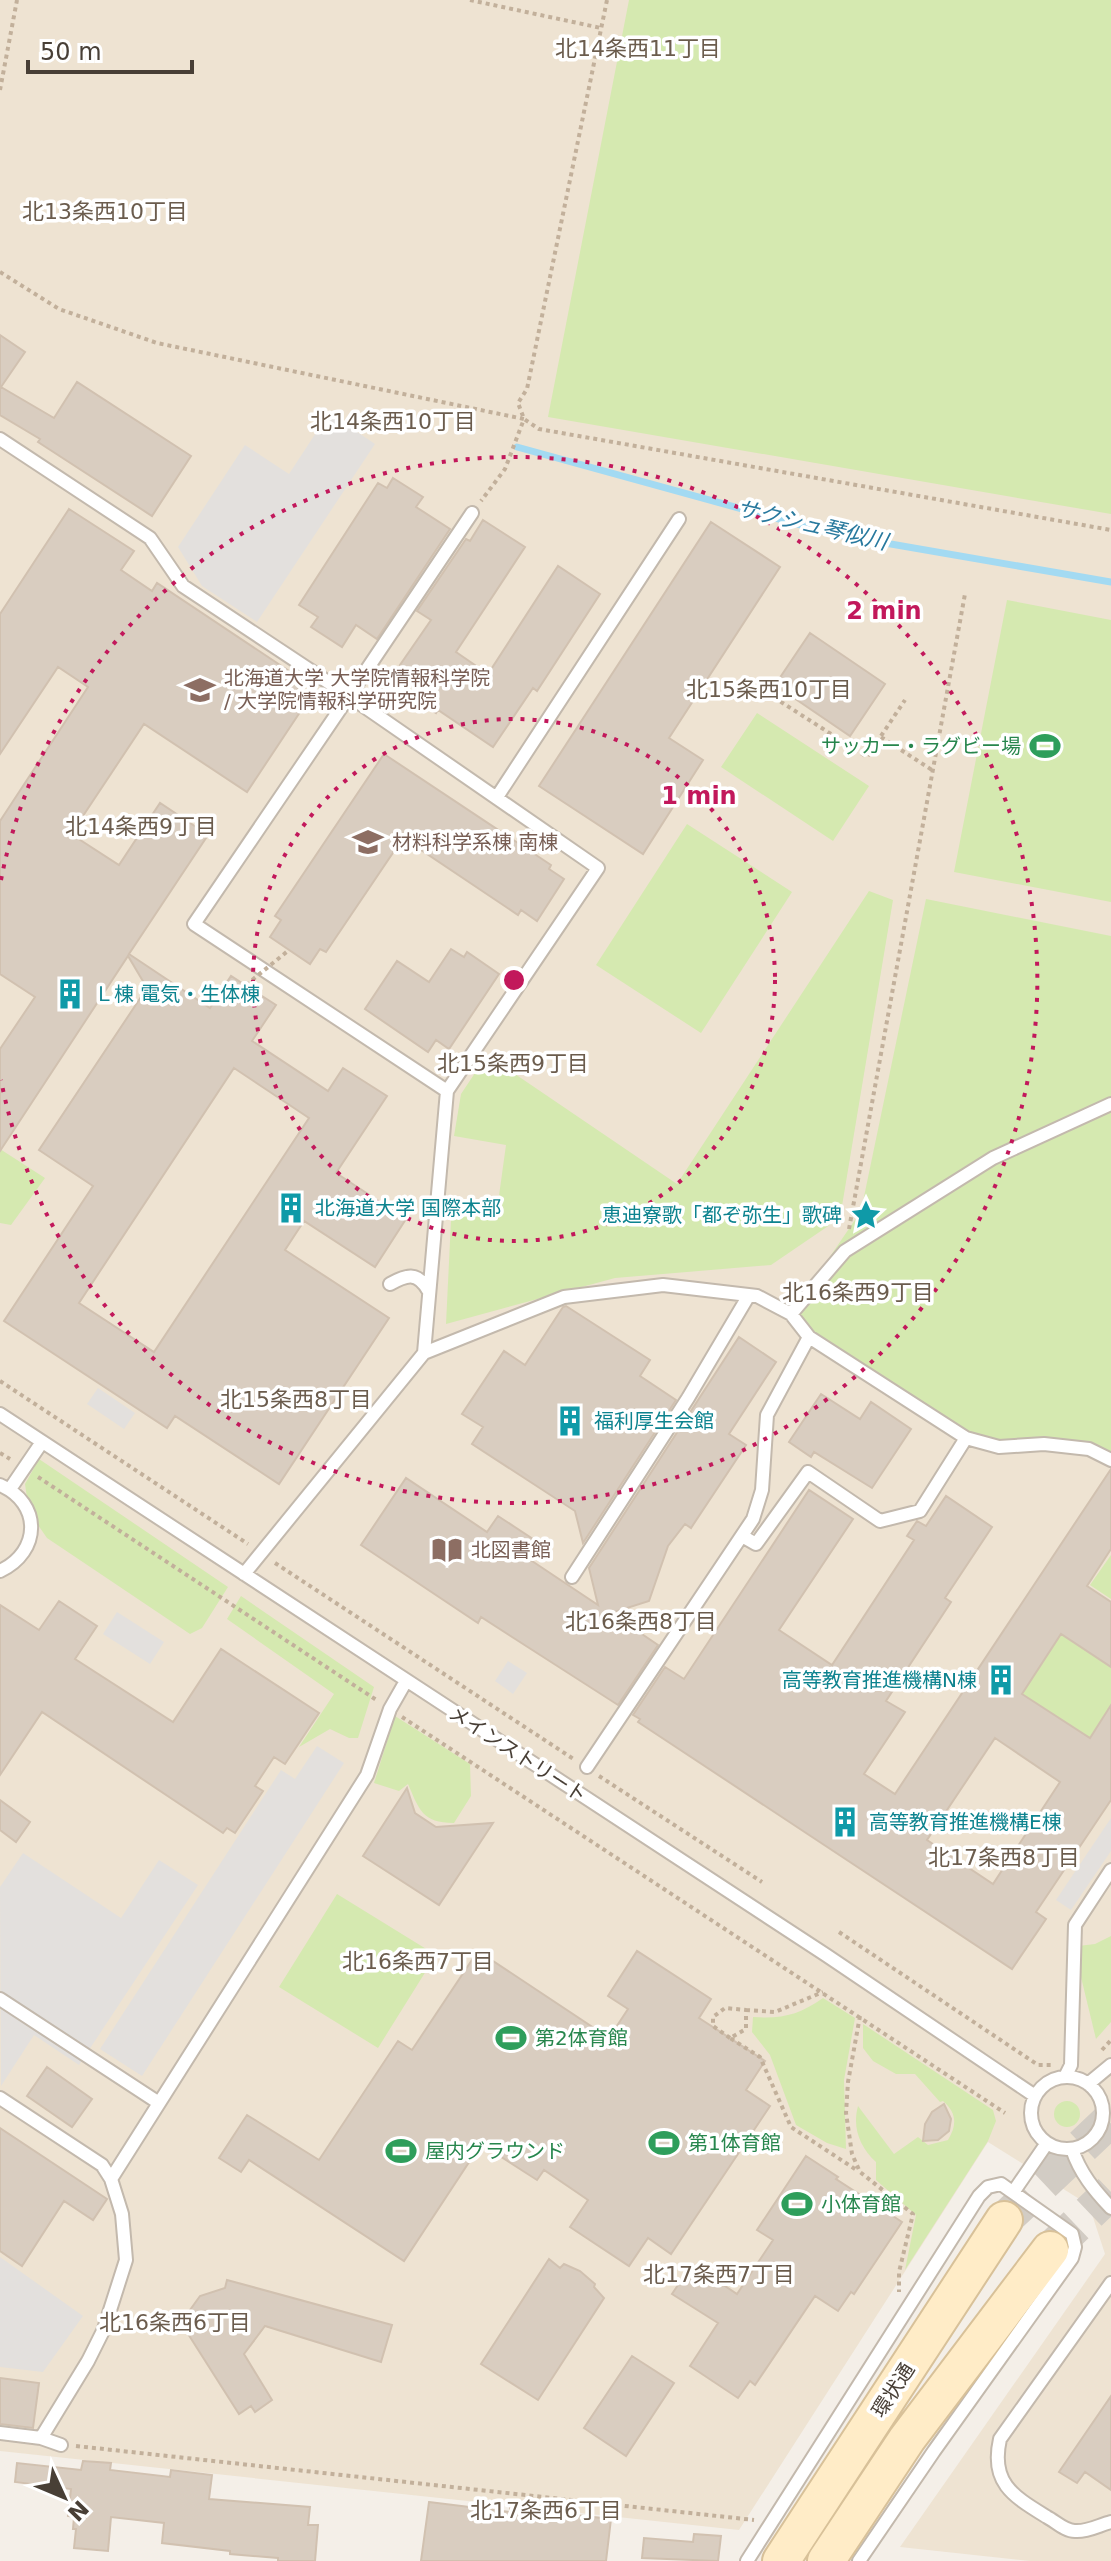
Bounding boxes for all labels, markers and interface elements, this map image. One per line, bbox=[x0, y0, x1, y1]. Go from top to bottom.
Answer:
scale bar bbox=[28, 24, 192, 74]
district label: 北14条西11丁目 bbox=[555, 36, 721, 61]
text: 50 m bbox=[40, 38, 102, 66]
district label: 北13条西10丁目 bbox=[22, 199, 188, 224]
district label: 北14条西10丁目 bbox=[310, 409, 476, 434]
water label: サクシュ琴似川 bbox=[734, 495, 892, 555]
text: 2 min bbox=[846, 597, 922, 625]
place label: 北海道大学 大学院情報科学院 / 大学院情報科学研究院 bbox=[224, 666, 490, 713]
school or university icon: 北海道大学 大学院情報科学院 / 大学院情報科学研究院 bbox=[183, 673, 217, 707]
district label: 北15条西10丁目 bbox=[686, 677, 852, 702]
sports icon: サッカー・ラグビー場 bbox=[1028, 729, 1062, 763]
place label: サッカー・ラグビー場 bbox=[821, 734, 1021, 758]
text: 1 min bbox=[661, 782, 737, 810]
district label: 北14条西9丁目 bbox=[65, 814, 217, 839]
school or university icon: 材料科学系棟 南棟 bbox=[351, 825, 385, 859]
place label: 材料科学系棟 南棟 bbox=[392, 830, 558, 854]
centre of rings bbox=[500, 966, 528, 994]
building icon: Ｌ棟 電気・生体棟 bbox=[53, 977, 87, 1011]
place label: Ｌ棟 電気・生体棟 bbox=[94, 982, 260, 1006]
district label: 北15条西9丁目 bbox=[437, 1051, 589, 1076]
building icon: 北海道大学 国際本部 bbox=[274, 1191, 308, 1225]
place label: 北海道大学 国際本部 bbox=[315, 1196, 501, 1220]
place icon: 恵迪寮歌「都ぞ弥生」歌碑 bbox=[849, 1198, 883, 1232]
place label: 恵迪寮歌「都ぞ弥生」歌碑 bbox=[602, 1203, 842, 1227]
district label: 北16条西9丁目 bbox=[782, 1280, 934, 1305]
district label: 北15条西8丁目 bbox=[220, 1387, 372, 1412]
building icon: 福利厚生会館 bbox=[553, 1404, 587, 1438]
place label: 福利厚生会館 bbox=[594, 1409, 714, 1433]
library icon: 北図書館 bbox=[430, 1533, 464, 1567]
place label: 北図書館 bbox=[471, 1538, 551, 1562]
district label: 北16条西8丁目 bbox=[565, 1609, 717, 1634]
building icon: 高等教育推進機構N棟 bbox=[984, 1663, 1018, 1697]
place label: 高等教育推進機構N棟 bbox=[782, 1668, 977, 1692]
street label: メインストリート bbox=[445, 1700, 591, 1808]
building icon: 高等教育推進機構E棟 bbox=[828, 1805, 862, 1839]
place label: 高等教育推進機構E棟 bbox=[869, 1810, 1062, 1834]
district label: 北17条西8丁目 bbox=[928, 1845, 1080, 1870]
district label: 北16条西7丁目 bbox=[342, 1949, 494, 1974]
sports icon: 第2体育館 bbox=[494, 2021, 528, 2055]
place label: 第2体育館 bbox=[535, 2026, 628, 2050]
sports icon: 第1体育館 bbox=[647, 2126, 681, 2160]
place label: 第1体育館 bbox=[688, 2131, 781, 2155]
sports icon: 屋内グラウンド bbox=[384, 2134, 418, 2168]
place label: 屋内グラウンド bbox=[425, 2139, 565, 2163]
sports icon: 小体育館 bbox=[780, 2187, 814, 2221]
place label: 小体育館 bbox=[821, 2192, 901, 2216]
district label: 北17条西7丁目 bbox=[643, 2262, 795, 2287]
district label: 北16条西6丁目 bbox=[99, 2310, 251, 2335]
street label: 環状通 bbox=[867, 2358, 919, 2422]
north arrow bbox=[24, 2457, 104, 2537]
text: N bbox=[63, 2495, 93, 2526]
district label: 北17条西6丁目 bbox=[470, 2498, 622, 2523]

